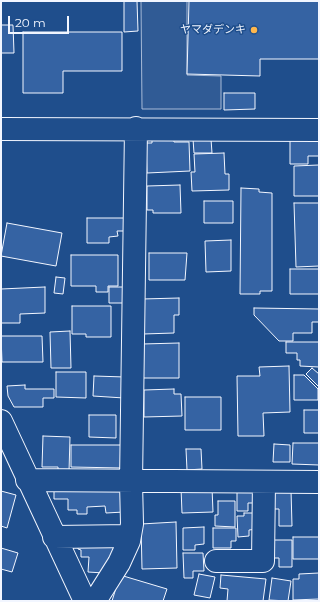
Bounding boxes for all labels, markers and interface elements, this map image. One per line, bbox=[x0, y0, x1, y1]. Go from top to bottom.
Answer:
scale bar bbox=[10, 8, 71, 34]
text: 20 m bbox=[15, 15, 46, 30]
place label: ヤマダデンキ bbox=[180, 23, 246, 37]
marker: ヤマダデンキ bbox=[249, 25, 259, 35]

